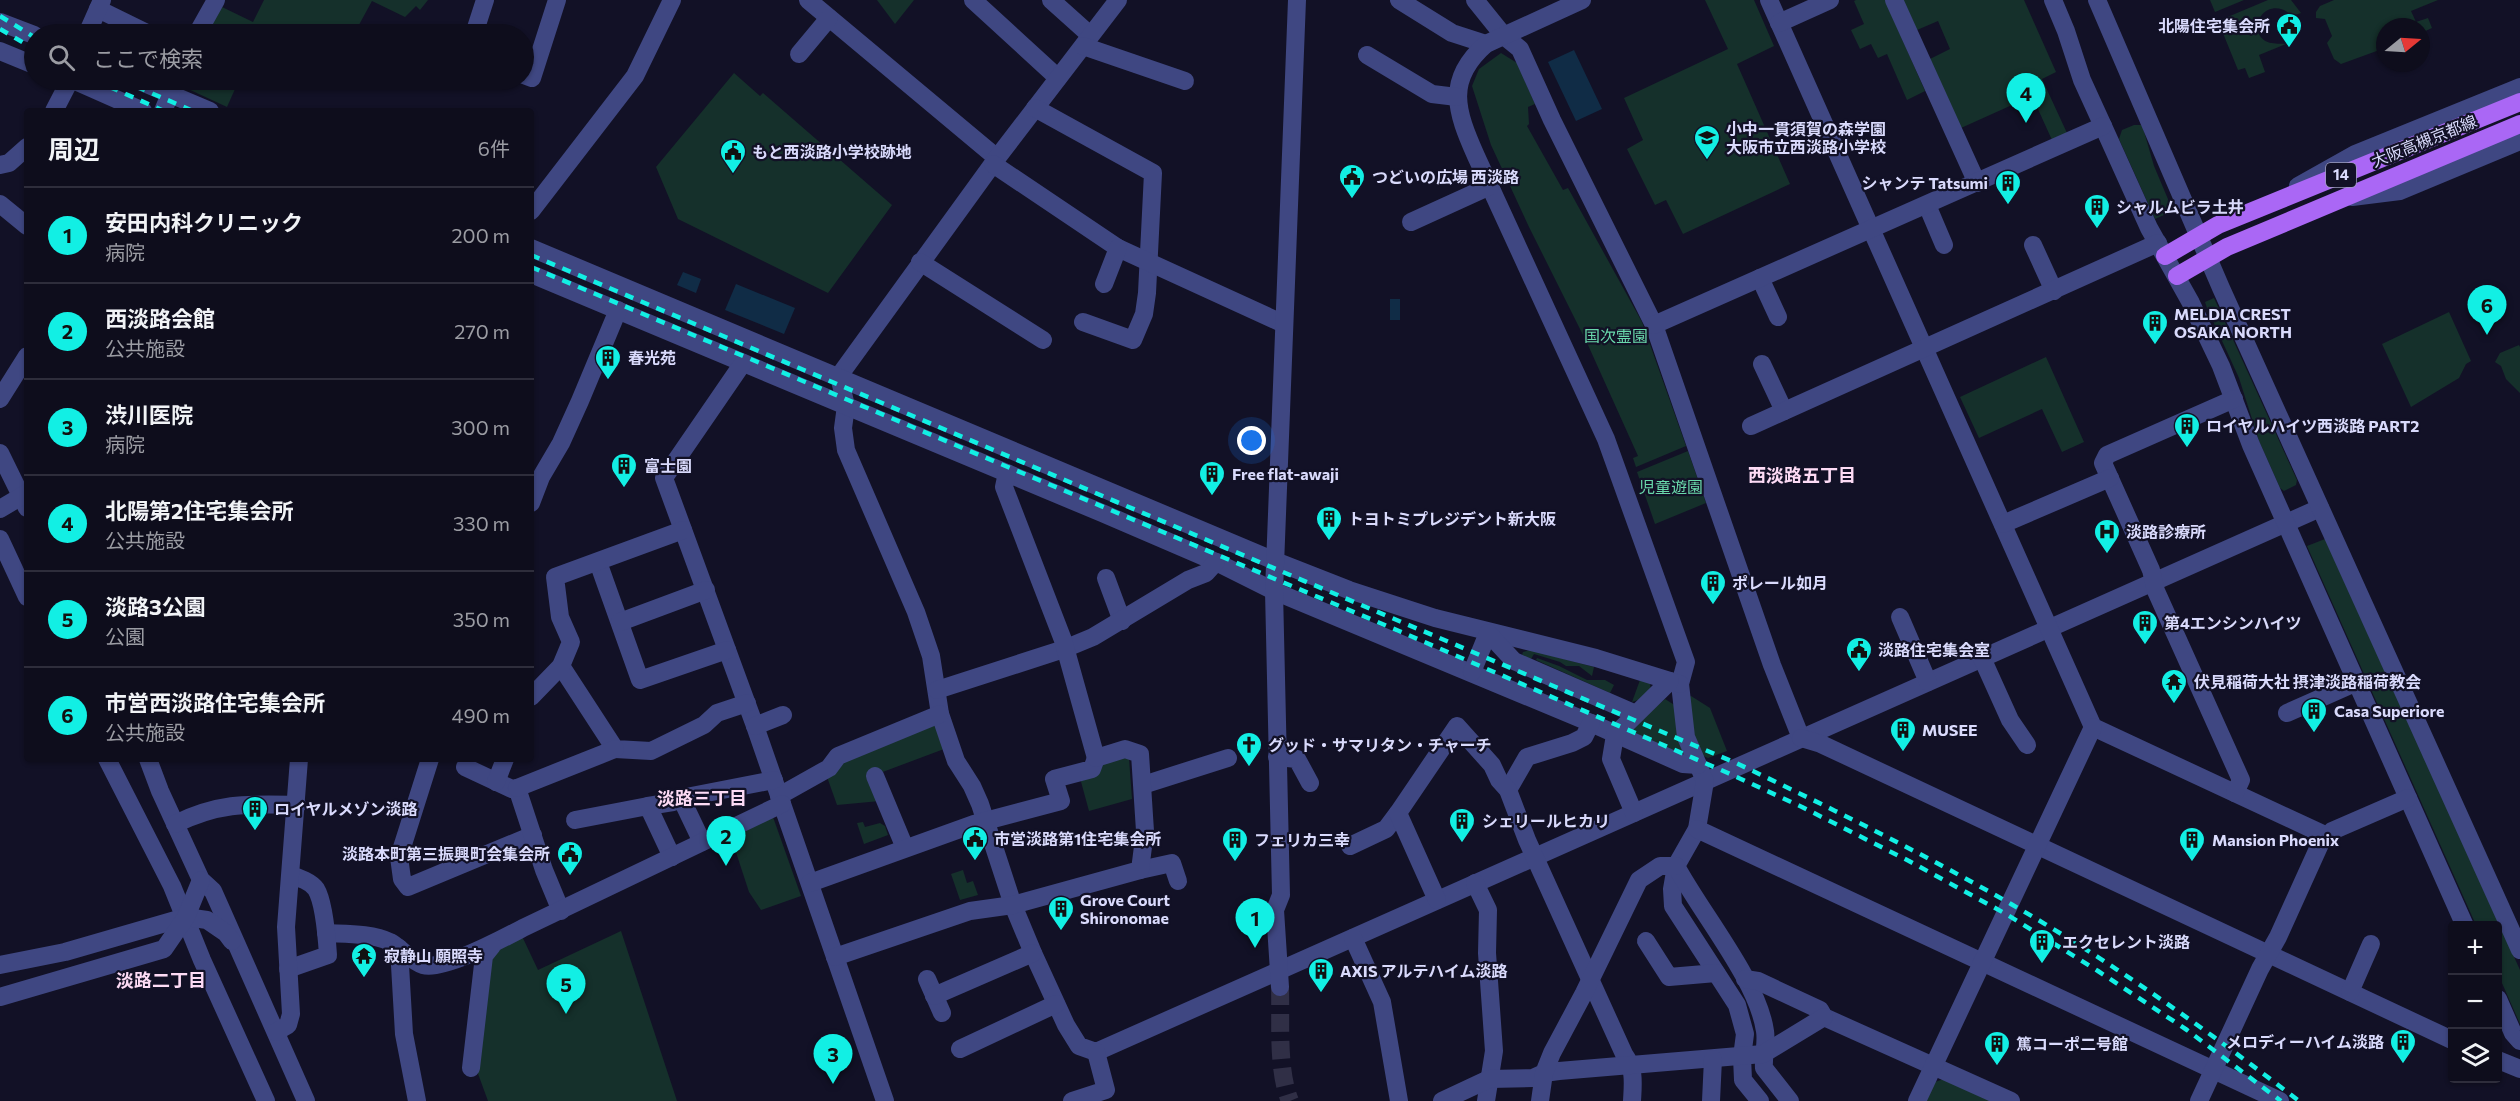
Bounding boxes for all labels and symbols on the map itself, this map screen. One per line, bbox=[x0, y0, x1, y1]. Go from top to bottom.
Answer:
public building icon: 北陽住宅集会所 bbox=[2274, 11, 2304, 49]
place label: 北陽住宅集会所 bbox=[2158, 16, 2270, 35]
north arrow bbox=[2376, 18, 2430, 72]
pin: 4 bbox=[2006, 74, 2046, 123]
street label: 大阪高槻京都線 bbox=[2368, 111, 2479, 170]
place label: 小中一貫須賀の森学園 大阪市立西淡路小学校 bbox=[1726, 119, 1886, 156]
school or university icon: 小中一貫須賀の森学園 大阪市立西淡路小学校 bbox=[1692, 123, 1722, 161]
public building icon: もと西淡路小学校跡地 bbox=[718, 137, 748, 175]
place label: もと西淡路小学校跡地 bbox=[752, 142, 912, 161]
public building icon: つどいの広場 西淡路 bbox=[1337, 162, 1367, 200]
road number: 14 bbox=[2326, 163, 2356, 187]
place label: つどいの広場 西淡路 bbox=[1372, 167, 1519, 186]
building icon: シャンテ Tatsumi bbox=[1993, 168, 2023, 206]
place label: シャンテ Tatsumi bbox=[1862, 173, 1988, 192]
building icon: シャルムビラ土井 bbox=[2082, 192, 2112, 230]
place label: シャルムビラ土井 bbox=[2116, 197, 2244, 216]
pin: 6 bbox=[2468, 286, 2506, 335]
place label: MELDIA CREST OSAKA NORTH bbox=[2174, 304, 2292, 341]
building icon: MELDIA CREST OSAKA NORTH bbox=[2140, 308, 2170, 346]
park label: 国次霊園 bbox=[1584, 326, 1648, 345]
building icon: 春光苑 bbox=[593, 343, 623, 381]
place label: 春光苑 bbox=[628, 348, 676, 367]
building icon: ロイヤルハイツ西淡路 PART2 bbox=[2172, 411, 2202, 449]
place label: ロイヤルハイツ西淡路 PART2 bbox=[2206, 416, 2419, 435]
your location bbox=[1237, 426, 1266, 455]
building icon: 富士園 bbox=[609, 451, 639, 489]
place label: 富士園 bbox=[644, 456, 692, 475]
building icon: Free flat-awaji bbox=[1197, 459, 1227, 497]
place label: Free flat-awaji bbox=[1232, 464, 1339, 483]
district label: 西淡路五丁目 bbox=[1748, 464, 1856, 486]
park label: 児童遊園 bbox=[1639, 477, 1703, 496]
building icon: トヨトミプレジデント新大阪 bbox=[1314, 504, 1344, 542]
place label: トヨトミプレジデント新大阪 bbox=[1348, 509, 1556, 528]
hospital icon: 淡路診療所 bbox=[2092, 517, 2122, 555]
place label: 淡路診療所 bbox=[2126, 522, 2206, 541]
building icon: ポレール如月 bbox=[1698, 568, 1728, 606]
place label: ポレール如月 bbox=[1732, 573, 1828, 592]
building icon: 第4エンシンハイツ bbox=[2130, 608, 2160, 646]
place label: 第4エンシンハイツ bbox=[2164, 613, 2302, 632]
public building icon: 淡路住宅集会室 bbox=[1844, 635, 1874, 673]
place label: 淡路住宅集会室 bbox=[1878, 640, 1990, 659]
temple icon: 伏見稲荷大社 摂津淡路稲荷教会 bbox=[2159, 667, 2189, 705]
place label: 伏見稲荷大社 摂津淡路稲荷教会 bbox=[2194, 672, 2421, 691]
building icon: Casa Superiore bbox=[2299, 696, 2329, 734]
place label: Casa Superiore bbox=[2334, 701, 2444, 720]
building icon: MUSEE bbox=[1888, 715, 1918, 753]
place label: MUSEE bbox=[1922, 720, 1978, 739]
church icon: グッド・サマリタン・チャーチ bbox=[1234, 730, 1264, 768]
place label: グッド・サマリタン・チャーチ bbox=[1268, 735, 1492, 754]
district label: 淡路三丁目 bbox=[657, 787, 747, 809]
building icon: ロイヤルメゾン淡路 bbox=[240, 794, 270, 832]
place label: ロイヤルメゾン淡路 bbox=[274, 799, 418, 818]
building icon: シェリールヒカリ bbox=[1447, 806, 1477, 844]
place label: シェリールヒカリ bbox=[1482, 811, 1610, 830]
pin: 2 bbox=[706, 816, 746, 866]
public building icon: 市営淡路第1住宅集会所 bbox=[960, 824, 990, 862]
building icon: フェリカ三幸 bbox=[1220, 825, 1250, 863]
building icon: Mansion Phoenix bbox=[2177, 825, 2207, 863]
place label: 市営淡路第1住宅集会所 bbox=[994, 829, 1161, 848]
place label: フェリカ三幸 bbox=[1254, 830, 1350, 849]
place label: Mansion Phoenix bbox=[2212, 830, 2339, 849]
public building icon: 淡路本町第三振興町会集会所 bbox=[555, 839, 585, 877]
place label: 淡路本町第三振興町会集会所 bbox=[342, 844, 550, 863]
place label: Grove Court Shironomae bbox=[1080, 890, 1170, 927]
building icon: Grove Court Shironomae bbox=[1046, 894, 1076, 932]
pin: 1 bbox=[1236, 898, 1274, 948]
building icon: エクセレント淡路 bbox=[2027, 927, 2057, 965]
place label: エクセレント淡路 bbox=[2062, 932, 2190, 951]
temple icon: 寂静山 願照寺 bbox=[349, 941, 379, 979]
place label: 寂静山 願照寺 bbox=[384, 946, 483, 965]
building icon: AXIS アルテハイム淡路 bbox=[1306, 956, 1336, 994]
place label: AXIS アルテハイム淡路 bbox=[1340, 961, 1507, 980]
pin: 5 bbox=[546, 964, 586, 1014]
district label: 淡路二丁目 bbox=[116, 969, 206, 991]
building icon: メロディーハイム淡路 bbox=[2388, 1027, 2418, 1065]
building icon: 篤コーポ二号館 bbox=[1982, 1029, 2012, 1067]
place label: メロディーハイム淡路 bbox=[2226, 1032, 2384, 1051]
pin: 3 bbox=[814, 1034, 852, 1084]
place label: 篤コーポ二号館 bbox=[2016, 1034, 2128, 1053]

